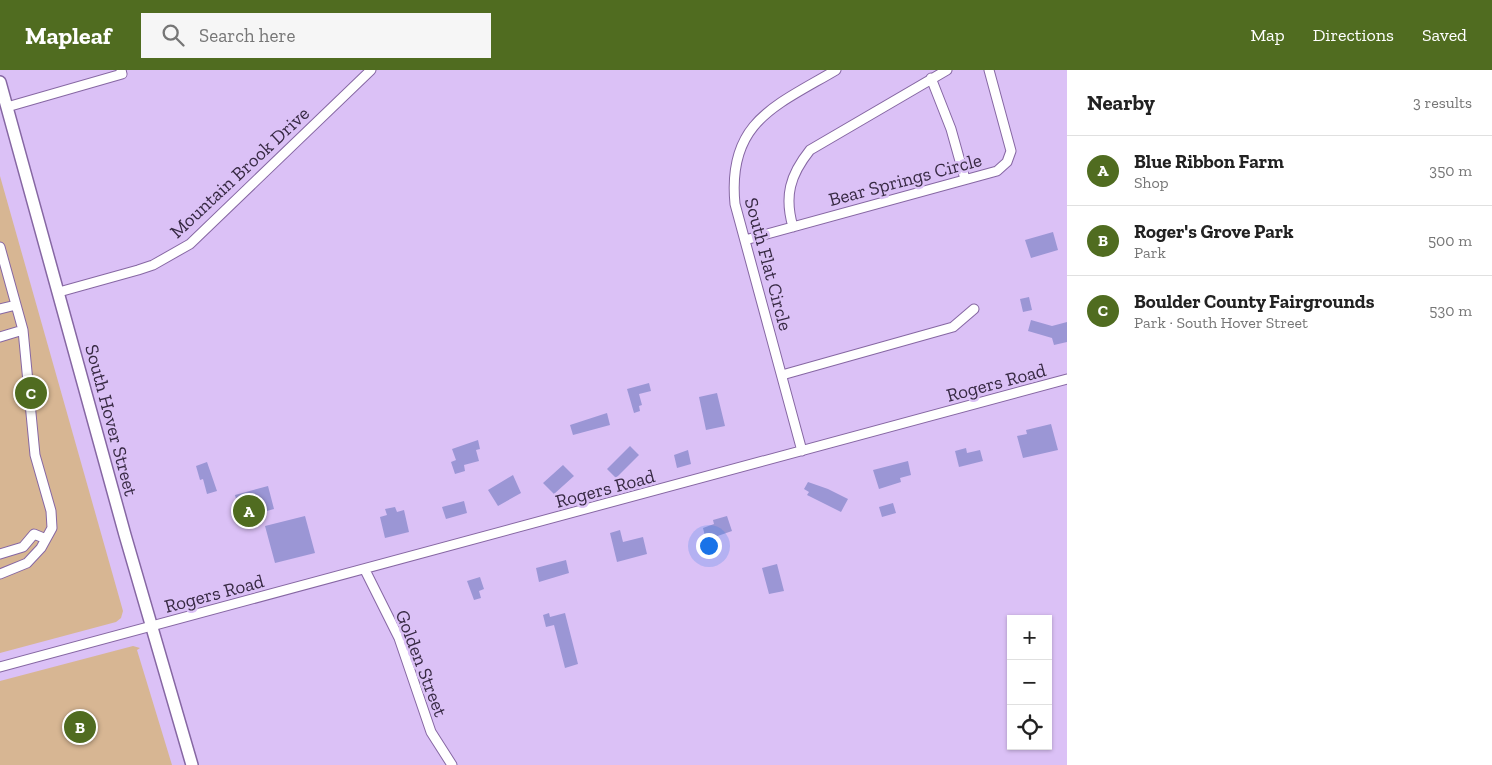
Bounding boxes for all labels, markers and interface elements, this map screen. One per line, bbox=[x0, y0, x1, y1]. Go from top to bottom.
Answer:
search box bbox=[141, 13, 491, 58]
text: Mapleaf bbox=[25, 21, 111, 50]
icon: search bbox=[159, 21, 187, 49]
text: Search here bbox=[199, 24, 295, 47]
text: Map bbox=[1250, 24, 1285, 46]
text: Directions bbox=[1313, 24, 1394, 46]
text: Saved bbox=[1422, 24, 1467, 46]
text: Nearby bbox=[1087, 90, 1155, 115]
text: 3 results bbox=[1413, 93, 1472, 112]
street label: Mountain Brook Drive bbox=[165, 102, 314, 243]
street label: Bear Springs Circle bbox=[826, 148, 984, 211]
text: Blue Ribbon Farm bbox=[1134, 150, 1284, 173]
text: A bbox=[1098, 161, 1109, 180]
text: 350 m bbox=[1429, 161, 1472, 180]
text: Shop bbox=[1134, 173, 1169, 192]
street label: South Flat Circle bbox=[740, 195, 797, 333]
text: Roger's Grove Park bbox=[1134, 220, 1294, 243]
text: B bbox=[1098, 231, 1108, 250]
text: 500 m bbox=[1428, 231, 1472, 250]
text: Park bbox=[1134, 243, 1166, 262]
text: Boulder County Fairgrounds bbox=[1134, 290, 1374, 313]
text: C bbox=[1098, 301, 1108, 320]
text: 530 m bbox=[1429, 301, 1472, 320]
text: Park · South Hover Street bbox=[1134, 313, 1308, 332]
street label: South Hover Street bbox=[80, 342, 143, 498]
street label: Rogers Road bbox=[944, 358, 1049, 407]
pin: C bbox=[15, 374, 47, 412]
street label: Rogers Road bbox=[553, 464, 658, 513]
pin: A bbox=[233, 492, 265, 530]
your location bbox=[696, 533, 722, 559]
street label: Rogers Road bbox=[162, 569, 267, 618]
street label: Golden Street bbox=[391, 607, 452, 720]
map controls bbox=[1007, 615, 1052, 750]
button: + bbox=[1007, 615, 1052, 660]
button: − bbox=[1007, 660, 1052, 705]
button: locate bbox=[1007, 705, 1052, 750]
pin: B bbox=[64, 708, 96, 746]

